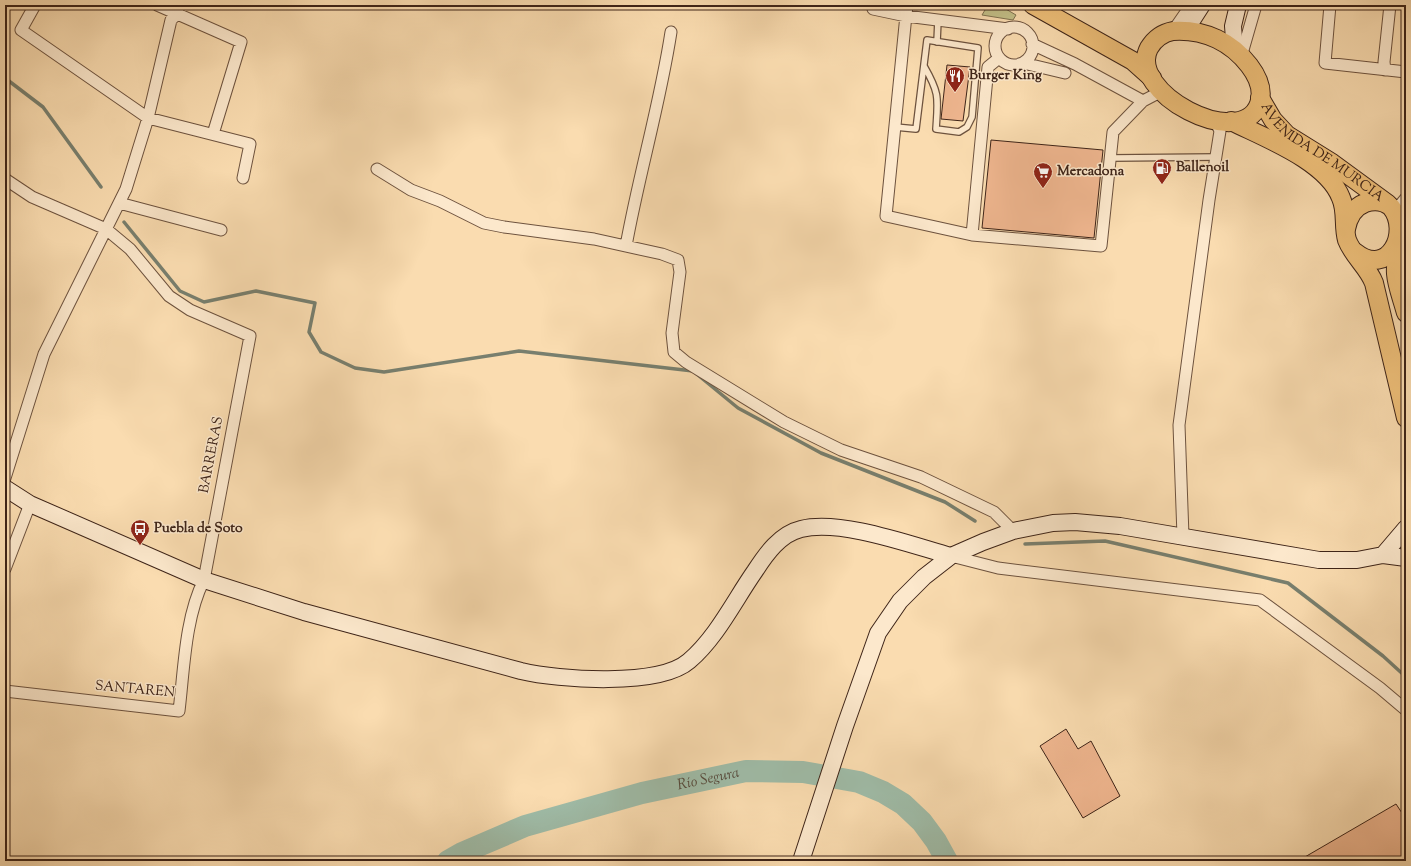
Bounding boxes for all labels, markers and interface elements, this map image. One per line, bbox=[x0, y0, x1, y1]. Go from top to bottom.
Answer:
restaurant icon: Burger King bbox=[944, 65, 966, 93]
place label: Burger King bbox=[969, 66, 1042, 86]
street label: AVENIDA DE MURCIA bbox=[1255, 99, 1388, 208]
fuel station icon: Ballenoil bbox=[1151, 157, 1173, 185]
place label: Ballenoil bbox=[1176, 158, 1229, 178]
supermarket icon: Mercadona bbox=[1032, 161, 1054, 189]
place label: Mercadona bbox=[1057, 162, 1125, 182]
street label: BARRERAS bbox=[195, 415, 229, 495]
bus stop icon: Puebla de Soto bbox=[129, 518, 151, 546]
place label: Puebla de Soto bbox=[154, 519, 243, 539]
street label: SANTAREN bbox=[94, 677, 176, 703]
water label: Río Segura bbox=[675, 762, 741, 796]

